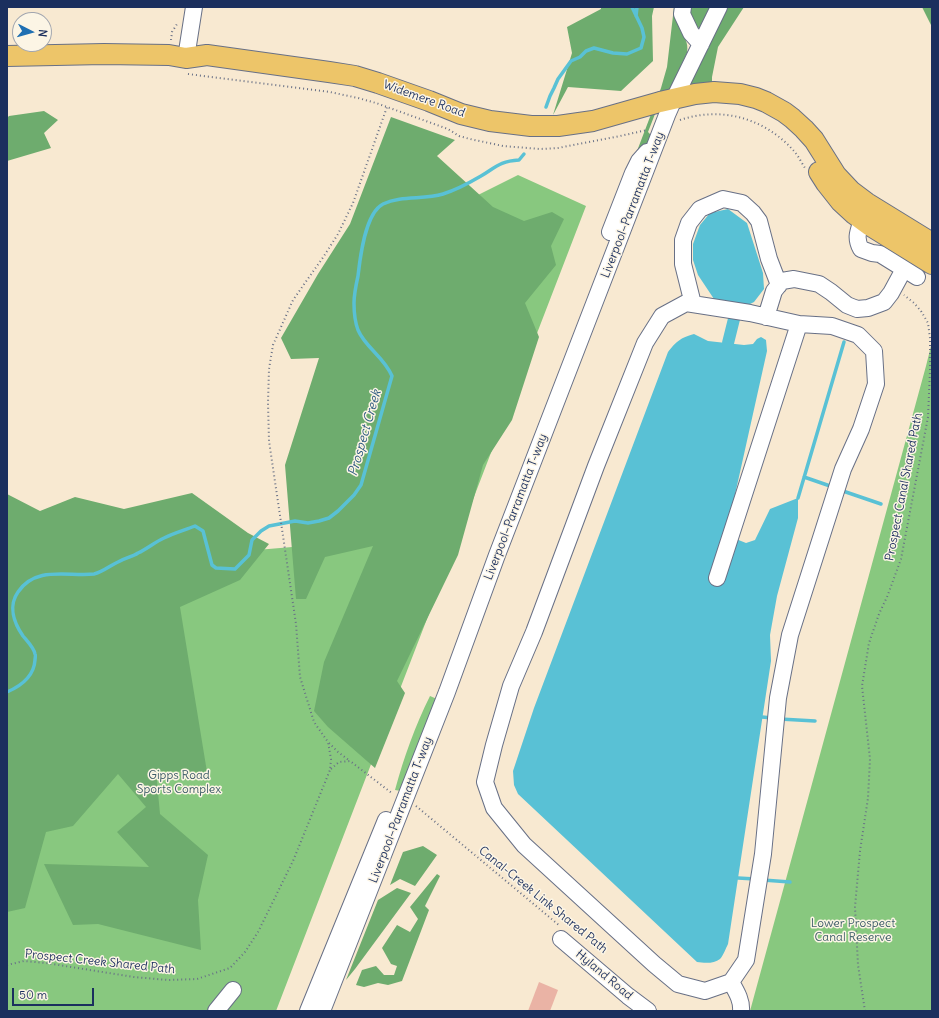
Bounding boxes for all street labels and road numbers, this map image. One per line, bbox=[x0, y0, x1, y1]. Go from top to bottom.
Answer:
street label: Widemere Road bbox=[381, 78, 467, 120]
street label: Liverpool–Parramatta T-way bbox=[598, 130, 668, 280]
street label: Prospect Canal Shared Path bbox=[883, 412, 925, 562]
street label: Liverpool–Parramatta T-way bbox=[481, 432, 551, 582]
street label: Liverpool–Parramatta T-way bbox=[366, 735, 436, 885]
street label: Canal-Creek Link Shared Path bbox=[476, 843, 610, 957]
street label: Prospect Creek Shared Path bbox=[24, 947, 176, 977]
street label: Hyland Road bbox=[573, 947, 635, 1003]

